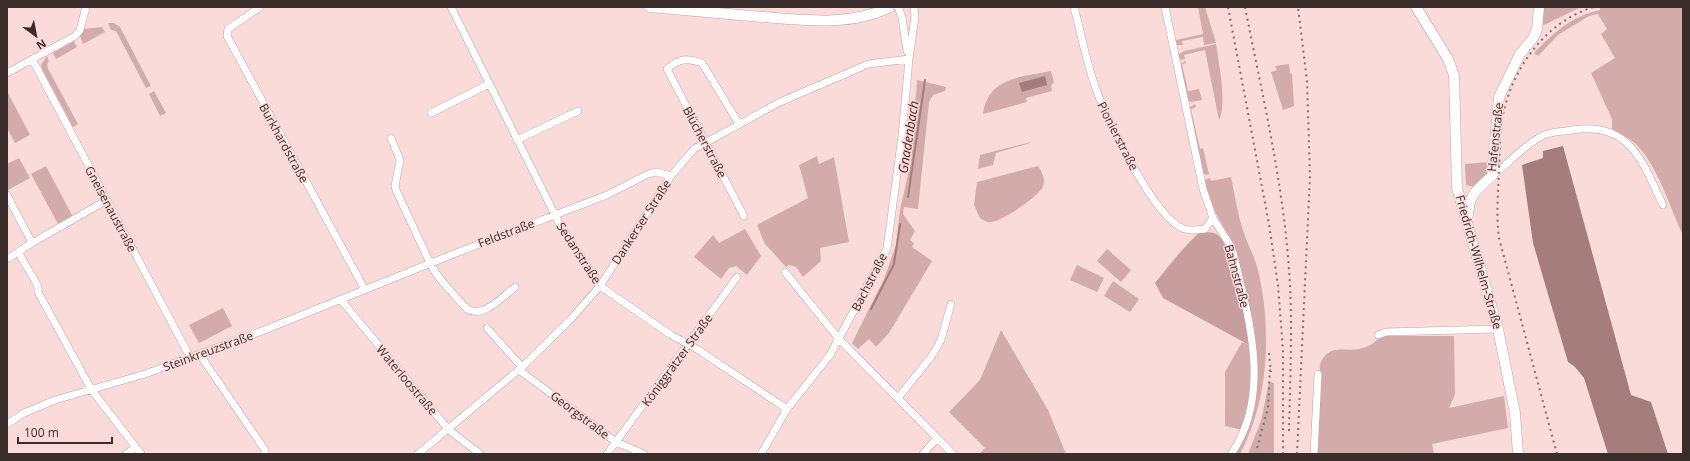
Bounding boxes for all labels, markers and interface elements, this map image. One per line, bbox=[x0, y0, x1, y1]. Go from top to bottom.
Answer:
north arrow bbox=[16, 16, 56, 56]
text: N bbox=[34, 36, 49, 54]
water label: Gnadenbach bbox=[893, 99, 923, 175]
street label: Pionierstraße bbox=[1093, 99, 1143, 174]
street label: Burkhardstraße bbox=[255, 100, 313, 186]
street label: Hafenstraße bbox=[1483, 101, 1507, 172]
street label: Blücherstraße bbox=[679, 103, 731, 181]
street label: Gneisenaustraße bbox=[81, 163, 141, 255]
street label: Dankerser Straße bbox=[607, 176, 675, 268]
street label: Friedrich-Wilhelm-Straße bbox=[1452, 193, 1506, 331]
street label: Feldstraße bbox=[475, 214, 537, 252]
street label: Sedanstraße bbox=[553, 219, 605, 287]
street label: Bahnstraße bbox=[1220, 242, 1254, 310]
street label: Bachstraße bbox=[847, 250, 891, 314]
street label: Königgrätzer Straße bbox=[638, 310, 717, 410]
street label: Steinkreuzstraße bbox=[161, 327, 256, 375]
street label: Waterloostraße bbox=[373, 341, 442, 419]
street label: Georgstraße bbox=[547, 387, 613, 443]
scale bar bbox=[18, 419, 112, 445]
text: 100 m bbox=[24, 424, 59, 441]

